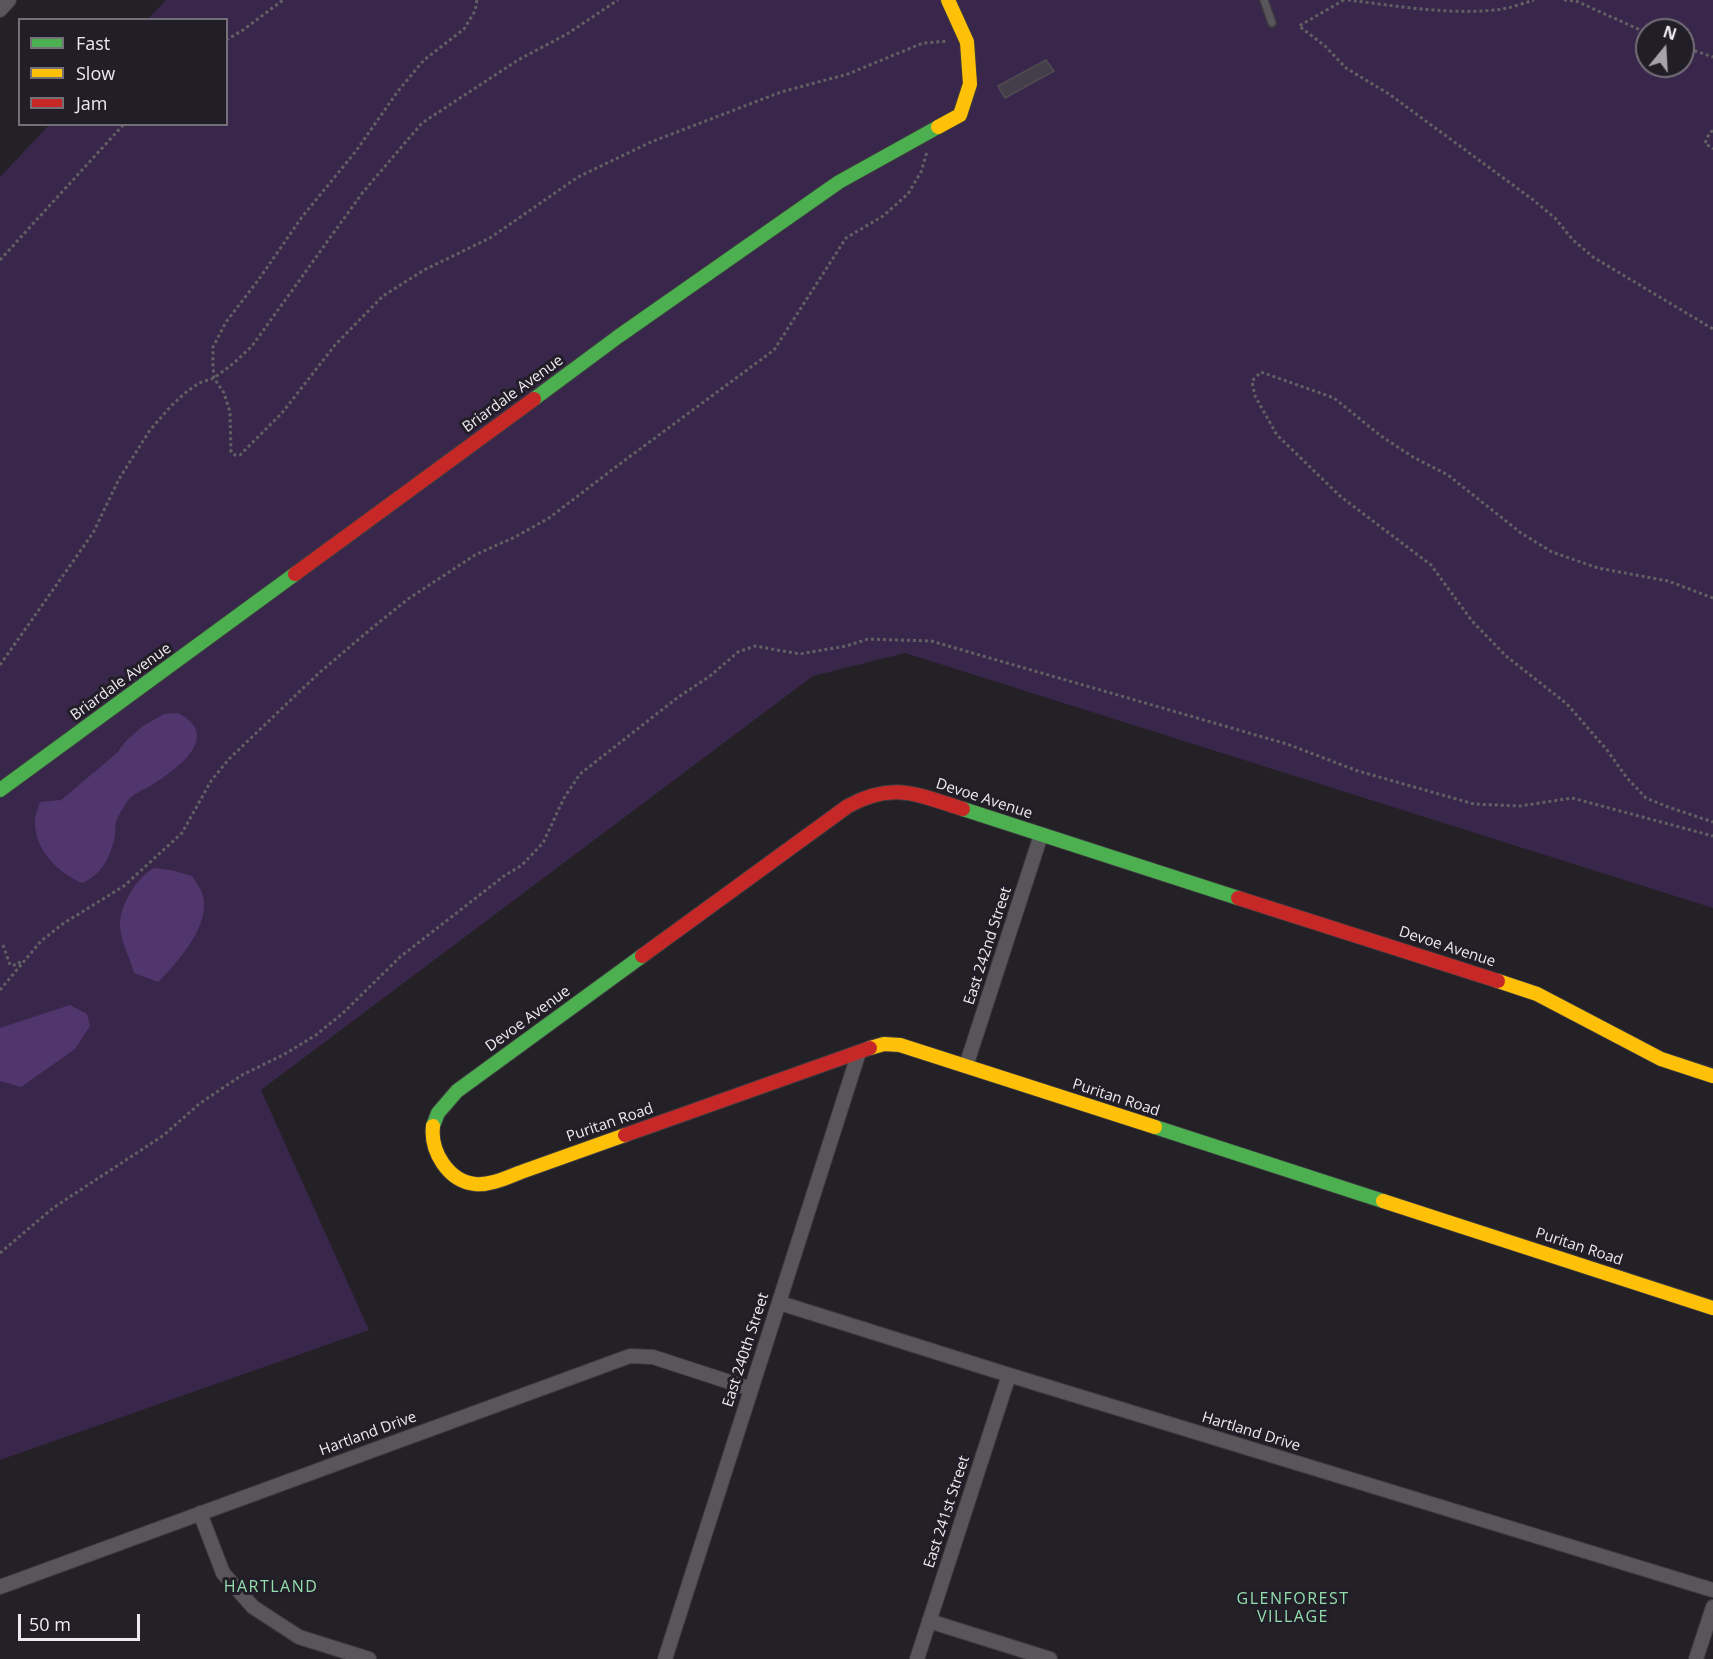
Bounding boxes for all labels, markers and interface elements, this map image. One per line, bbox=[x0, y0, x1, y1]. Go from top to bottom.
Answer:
legend bbox=[18, 18, 228, 126]
north arrow bbox=[1635, 18, 1695, 78]
text: N bbox=[1660, 20, 1680, 45]
text: Fast bbox=[76, 31, 110, 55]
text: Slow bbox=[76, 61, 115, 85]
text: Jam bbox=[76, 91, 108, 115]
street label: Briardale Avenue bbox=[459, 351, 567, 437]
street label: Briardale Avenue bbox=[67, 639, 175, 725]
street label: Devoe Avenue bbox=[933, 775, 1035, 823]
street label: East 242nd Street bbox=[960, 885, 1016, 1007]
street label: Devoe Avenue bbox=[1396, 923, 1498, 971]
street label: Devoe Avenue bbox=[482, 982, 574, 1056]
street label: Puritan Road bbox=[1070, 1075, 1162, 1121]
street label: Puritan Road bbox=[564, 1100, 656, 1146]
street label: Puritan Road bbox=[1533, 1224, 1625, 1270]
street label: East 240th Street bbox=[719, 1291, 773, 1409]
street label: Hartland Drive bbox=[317, 1408, 419, 1460]
street label: Hartland Drive bbox=[1200, 1408, 1302, 1456]
street label: East 241st Street bbox=[920, 1454, 974, 1570]
district label: HARTLAND bbox=[224, 1577, 318, 1597]
district label: GLENFOREST VILLAGE bbox=[1237, 1589, 1349, 1627]
scale bar bbox=[21, 1602, 142, 1640]
text: 50 m bbox=[29, 1612, 71, 1636]

